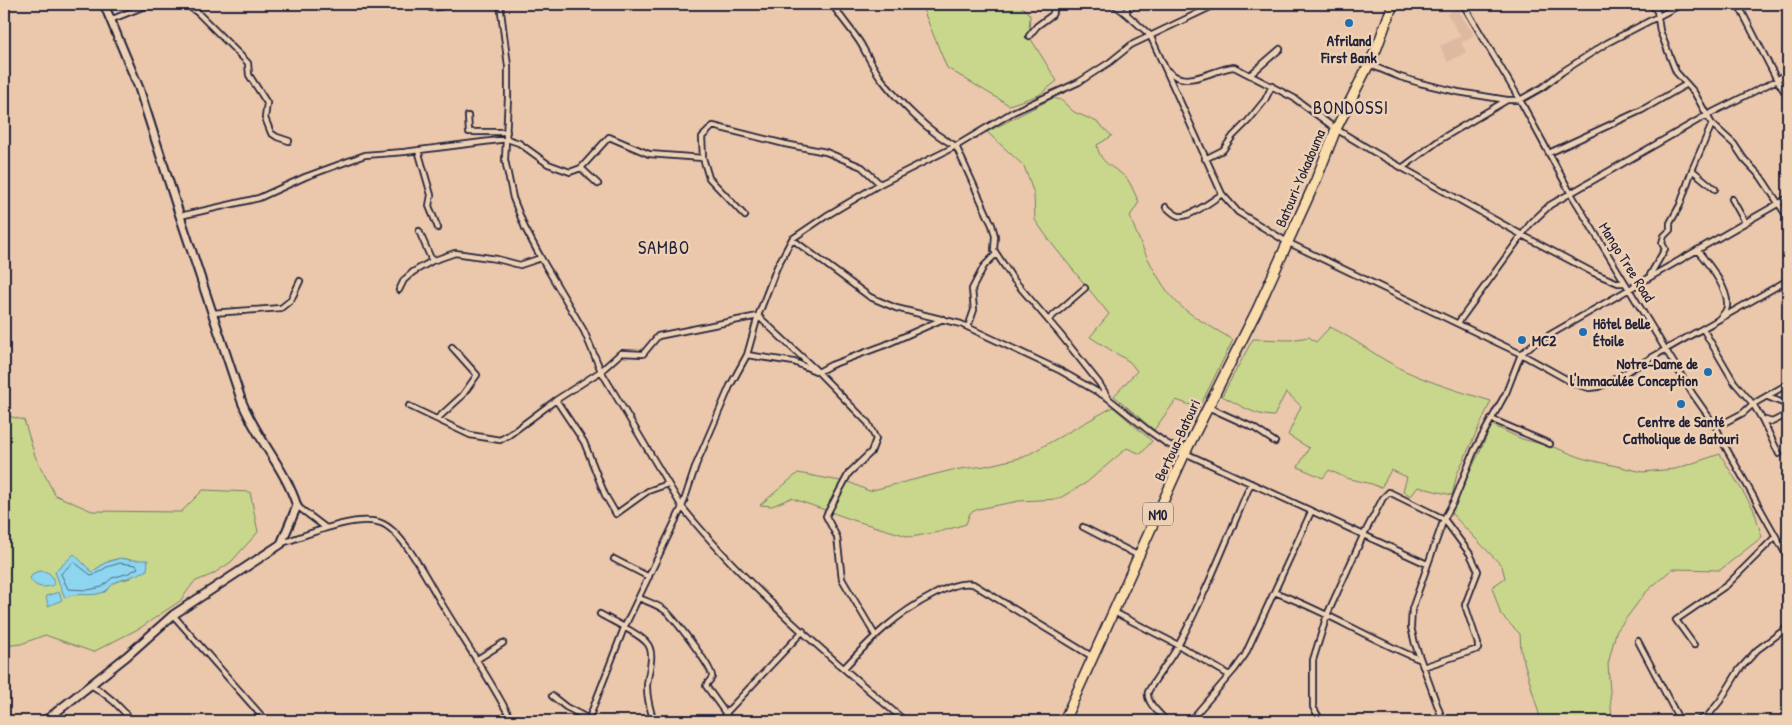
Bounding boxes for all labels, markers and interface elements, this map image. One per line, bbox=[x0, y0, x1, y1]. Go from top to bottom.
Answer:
marker: Afriland First Bank bbox=[1343, 17, 1355, 29]
place label: Afriland First Bank bbox=[1320, 30, 1378, 68]
district label: BONDOSSI bbox=[1313, 95, 1389, 120]
street label: Batouri-Yokadouma bbox=[1270, 126, 1330, 230]
street label: Mango Tree Road bbox=[1594, 218, 1660, 306]
district label: SAMBO bbox=[638, 235, 690, 260]
place label: Hôtel Belle Étoile bbox=[1593, 313, 1651, 351]
marker: Hôtel Belle Étoile bbox=[1577, 326, 1589, 338]
place label: MC2 bbox=[1532, 330, 1557, 351]
marker: MC2 bbox=[1516, 334, 1528, 346]
place label: Notre-Dame de l'Immaculée Conception bbox=[1570, 353, 1698, 392]
marker: Notre-Dame de l'Immaculée Conception bbox=[1702, 366, 1714, 378]
street label: Bertoua-Batouri bbox=[1149, 396, 1205, 484]
marker: Centre de Santé Catholique de Batouri bbox=[1675, 398, 1687, 410]
place label: Centre de Santé Catholique de Batouri bbox=[1623, 411, 1739, 450]
road number: N10 bbox=[1143, 502, 1173, 526]

